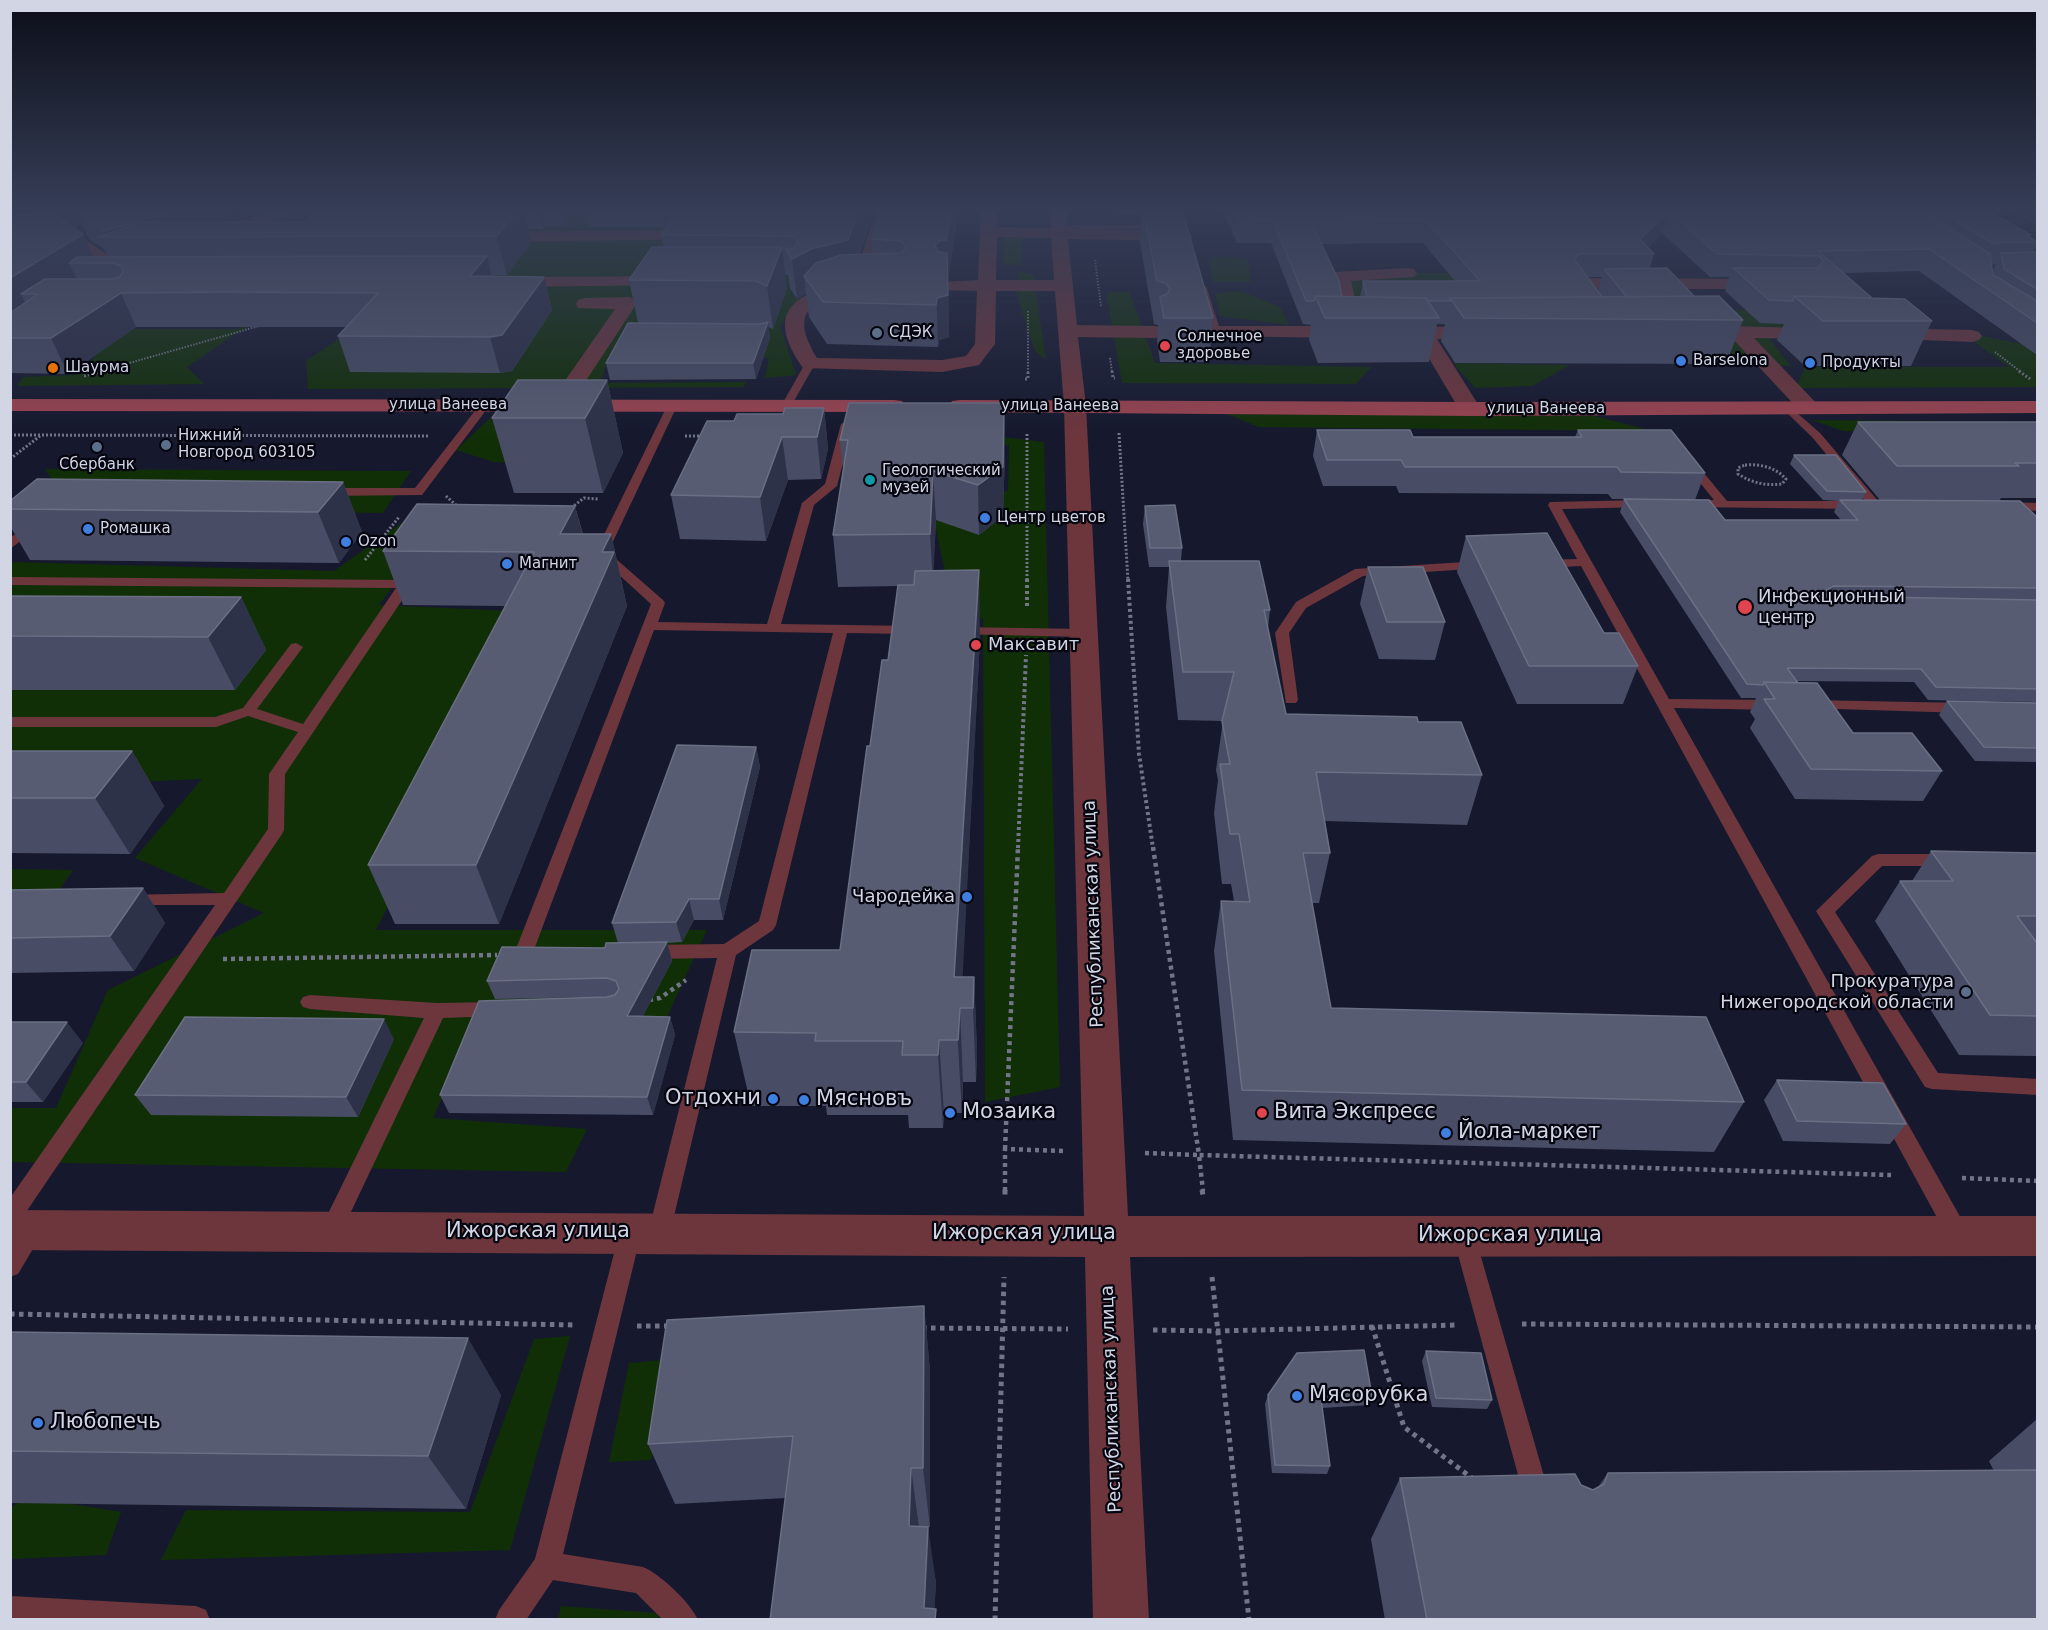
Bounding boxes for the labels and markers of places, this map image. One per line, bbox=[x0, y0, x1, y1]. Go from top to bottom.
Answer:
place label: СДЭК bbox=[889, 324, 932, 342]
marker: СДЭК bbox=[870, 326, 884, 340]
place label: Солнечное здоровье bbox=[1177, 328, 1262, 363]
marker: Солнечное здоровье bbox=[1158, 339, 1172, 353]
place label: Barselona bbox=[1693, 352, 1768, 370]
marker: Barselona bbox=[1674, 354, 1688, 368]
place label: Продукты bbox=[1822, 354, 1901, 372]
marker: Продукты bbox=[1803, 356, 1817, 370]
place label: Шаурма bbox=[65, 359, 129, 377]
marker: Шаурма bbox=[46, 361, 60, 375]
place label: Нижний Новгород 603105 bbox=[178, 427, 315, 462]
marker: Нижний Новгород 603105 bbox=[159, 438, 173, 452]
marker: Сбербанк bbox=[90, 440, 104, 454]
place label: Сбербанк bbox=[59, 456, 135, 474]
place label: Геологический музей bbox=[882, 462, 1001, 497]
marker: Геологический музей bbox=[863, 473, 877, 487]
place label: Центр цветов bbox=[997, 509, 1106, 527]
marker: Центр цветов bbox=[978, 511, 992, 525]
place label: Ромашка bbox=[100, 520, 171, 538]
marker: Ромашка bbox=[81, 522, 95, 536]
place label: Ozon bbox=[358, 533, 396, 551]
marker: Ozon bbox=[339, 535, 353, 549]
place label: Магнит bbox=[519, 555, 577, 573]
marker: Магнит bbox=[500, 557, 514, 571]
place label: Инфекционный центр bbox=[1758, 586, 1905, 628]
marker: Инфекционный центр bbox=[1736, 598, 1754, 616]
place label: Максавит bbox=[988, 634, 1079, 656]
marker: Максавит bbox=[969, 638, 983, 652]
place label: Чародейка bbox=[852, 886, 955, 908]
marker: Чародейка bbox=[960, 890, 974, 904]
place label: Прокуратура Нижегородской области bbox=[1720, 971, 1954, 1014]
marker: Прокуратура Нижегородской области bbox=[1959, 985, 1973, 999]
place label: Отдохни bbox=[665, 1086, 761, 1112]
place label: Мясновъ bbox=[816, 1087, 912, 1113]
marker: Отдохни bbox=[766, 1092, 780, 1106]
marker: Мясновъ bbox=[797, 1093, 811, 1107]
place label: Мозаика bbox=[962, 1100, 1056, 1126]
place label: Вита Экспресс bbox=[1274, 1100, 1436, 1126]
marker: Мозаика bbox=[943, 1106, 957, 1120]
marker: Вита Экспресс bbox=[1255, 1106, 1269, 1120]
place label: Йола-маркет bbox=[1458, 1120, 1600, 1146]
marker: Йола-маркет bbox=[1439, 1126, 1453, 1140]
place label: Мясорубка bbox=[1309, 1383, 1428, 1409]
marker: Мясорубка bbox=[1290, 1389, 1304, 1403]
place label: Любопечь bbox=[50, 1410, 161, 1436]
marker: Любопечь bbox=[31, 1416, 45, 1430]

